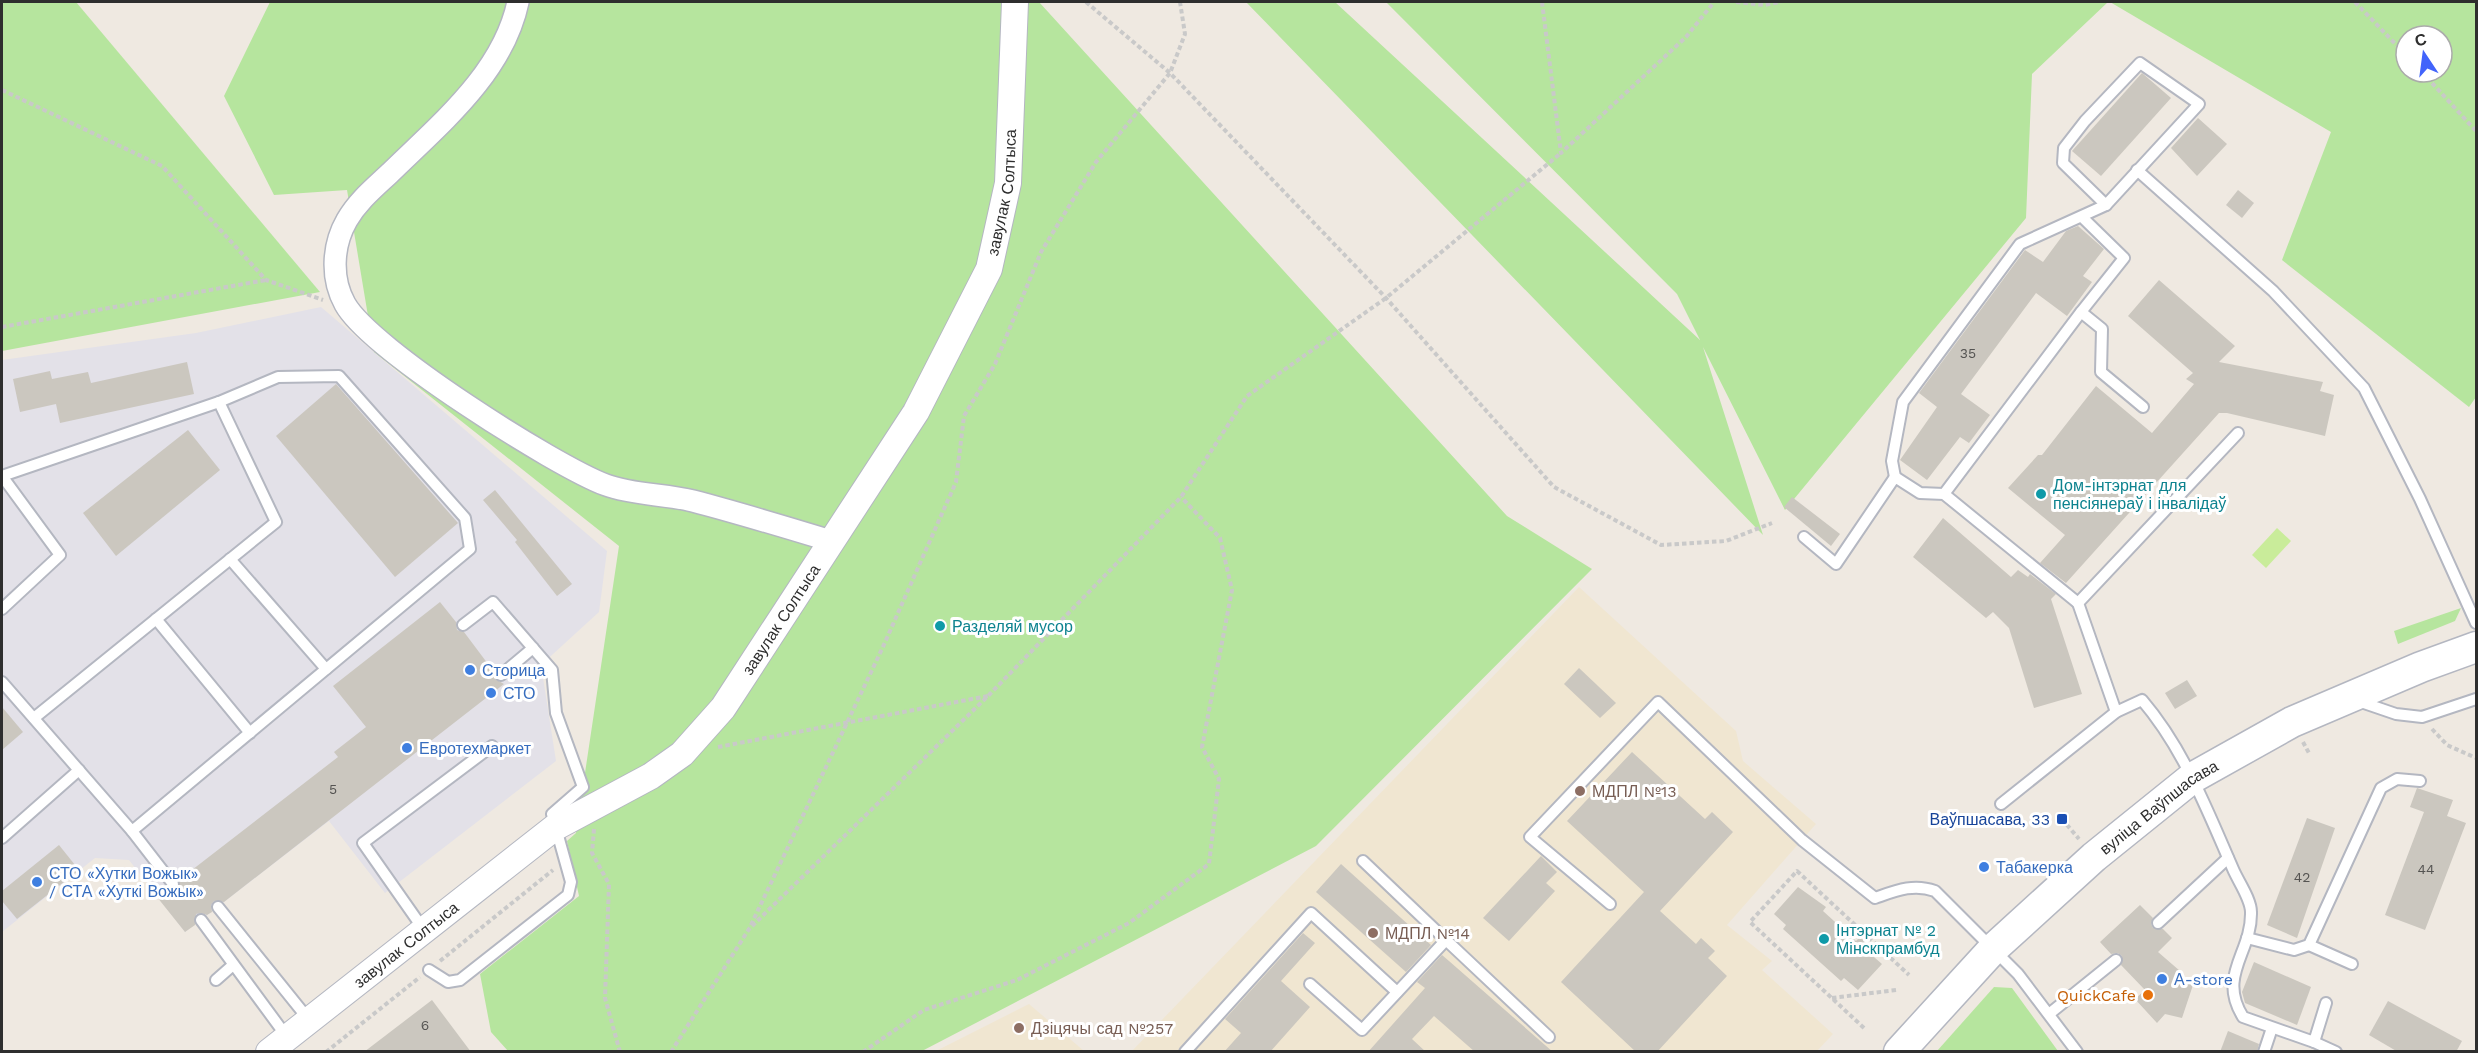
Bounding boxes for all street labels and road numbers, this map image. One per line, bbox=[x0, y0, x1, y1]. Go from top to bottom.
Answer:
street label: завулак Солтыса bbox=[983, 129, 1020, 258]
street label: завулак Солтыса bbox=[738, 561, 824, 678]
street label: вуліца Ваўпшасава bbox=[2096, 756, 2222, 859]
street label: завулак Солтыса bbox=[350, 898, 462, 992]

